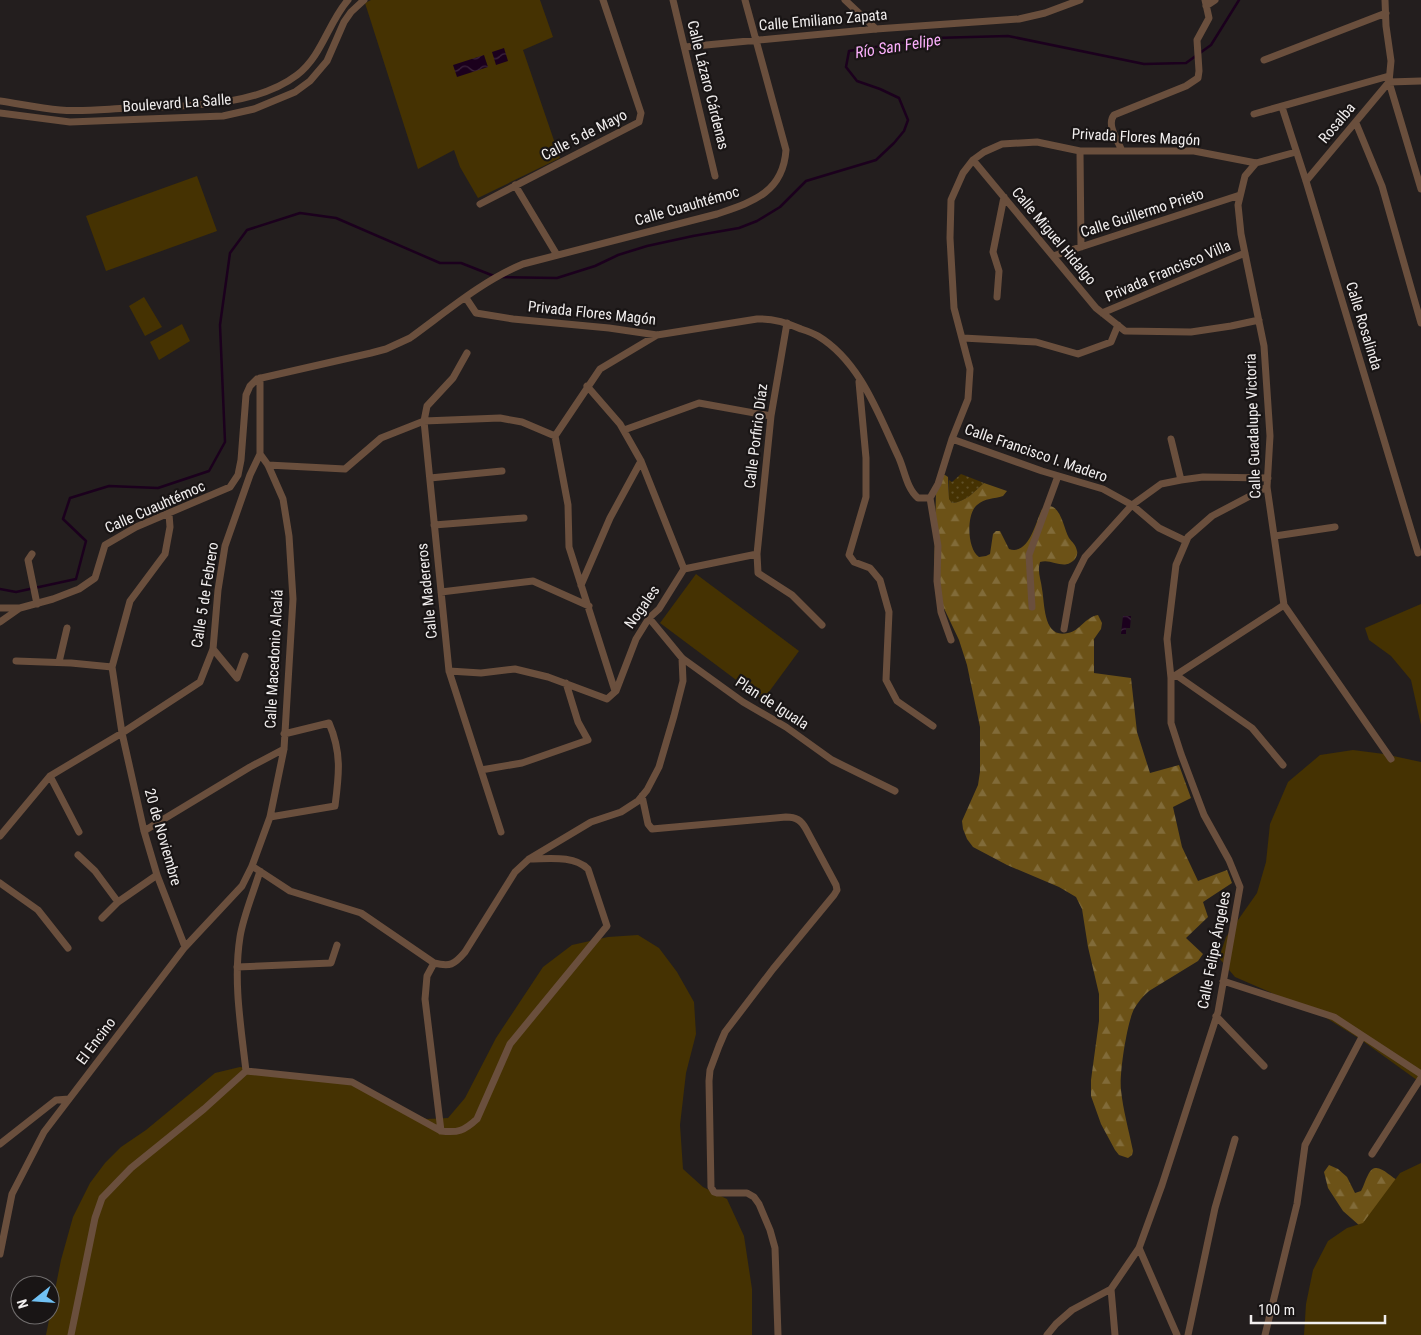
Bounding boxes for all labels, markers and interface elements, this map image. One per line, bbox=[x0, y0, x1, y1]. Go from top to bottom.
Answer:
street label: Calle Emiliano Zapata bbox=[758, 5, 888, 35]
street label: Calle Lázaro Cárdenas bbox=[683, 19, 733, 152]
water label: Río San Felipe bbox=[854, 30, 942, 62]
street label: Boulevard La Salle bbox=[122, 90, 232, 116]
street label: Rosalba bbox=[1315, 99, 1359, 147]
street label: Calle 5 de Mayo bbox=[538, 106, 630, 164]
street label: Privada Flores Magón bbox=[1071, 125, 1201, 149]
street label: Calle Cuauhtémoc bbox=[633, 182, 741, 229]
street label: Calle Miguel Hidalgo bbox=[1008, 183, 1100, 289]
street label: Calle Guillermo Prieto bbox=[1078, 185, 1206, 241]
street label: Privada Francisco Villa bbox=[1103, 236, 1233, 306]
street label: Calle Rosalinda bbox=[1342, 280, 1386, 372]
street label: Privada Flores Magón bbox=[527, 297, 657, 329]
street label: Calle Guadalupe Victoria bbox=[1241, 353, 1265, 499]
street label: Calle Porfirio Díaz bbox=[741, 383, 771, 489]
street label: Calle Francisco I. Madero bbox=[962, 420, 1110, 486]
street label: Calle Cuauhtémoc bbox=[102, 477, 208, 537]
street label: Calle 5 de Febrero bbox=[188, 541, 222, 649]
street label: Calle Madereros bbox=[413, 542, 441, 640]
street label: Nogales bbox=[621, 582, 663, 632]
street label: Calle Macedonio Alcalá bbox=[261, 589, 287, 729]
street label: Plan de Iguala bbox=[732, 673, 812, 733]
street label: 20 de Noviembre bbox=[141, 786, 185, 888]
street label: Calle Felipe Ángeles bbox=[1194, 889, 1234, 1010]
street label: El Encino bbox=[72, 1014, 120, 1068]
north arrow bbox=[10, 1275, 60, 1325]
scale bar bbox=[1251, 1292, 1385, 1324]
text: N bbox=[14, 1297, 31, 1310]
text: 100 m bbox=[1258, 1301, 1295, 1319]

